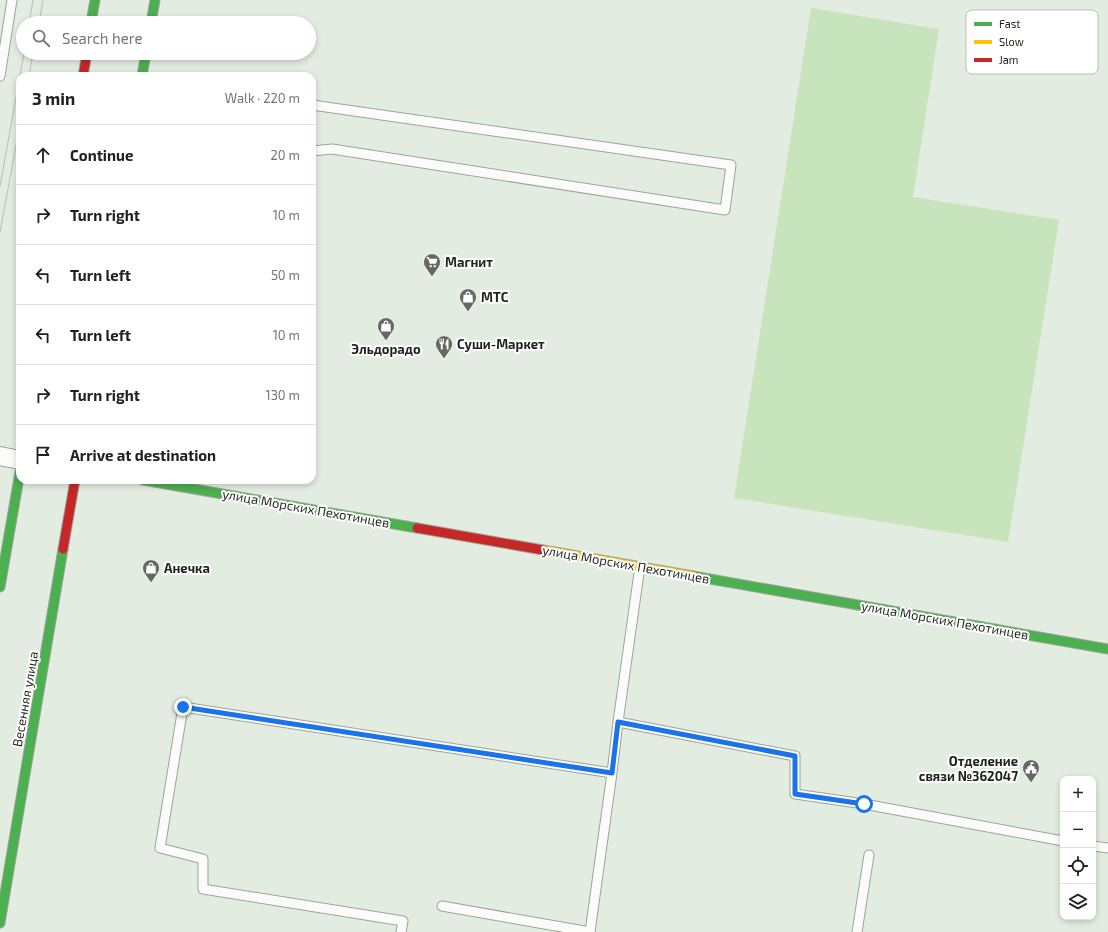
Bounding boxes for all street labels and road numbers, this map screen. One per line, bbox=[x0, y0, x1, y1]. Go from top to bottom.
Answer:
street label: улица Морских Пехотинцев bbox=[221, 485, 391, 531]
street label: улица Морских Пехотинцев bbox=[541, 541, 711, 587]
street label: улица Морских Пехотинцев bbox=[860, 597, 1030, 643]
street label: Весенняя улица bbox=[9, 650, 41, 748]

